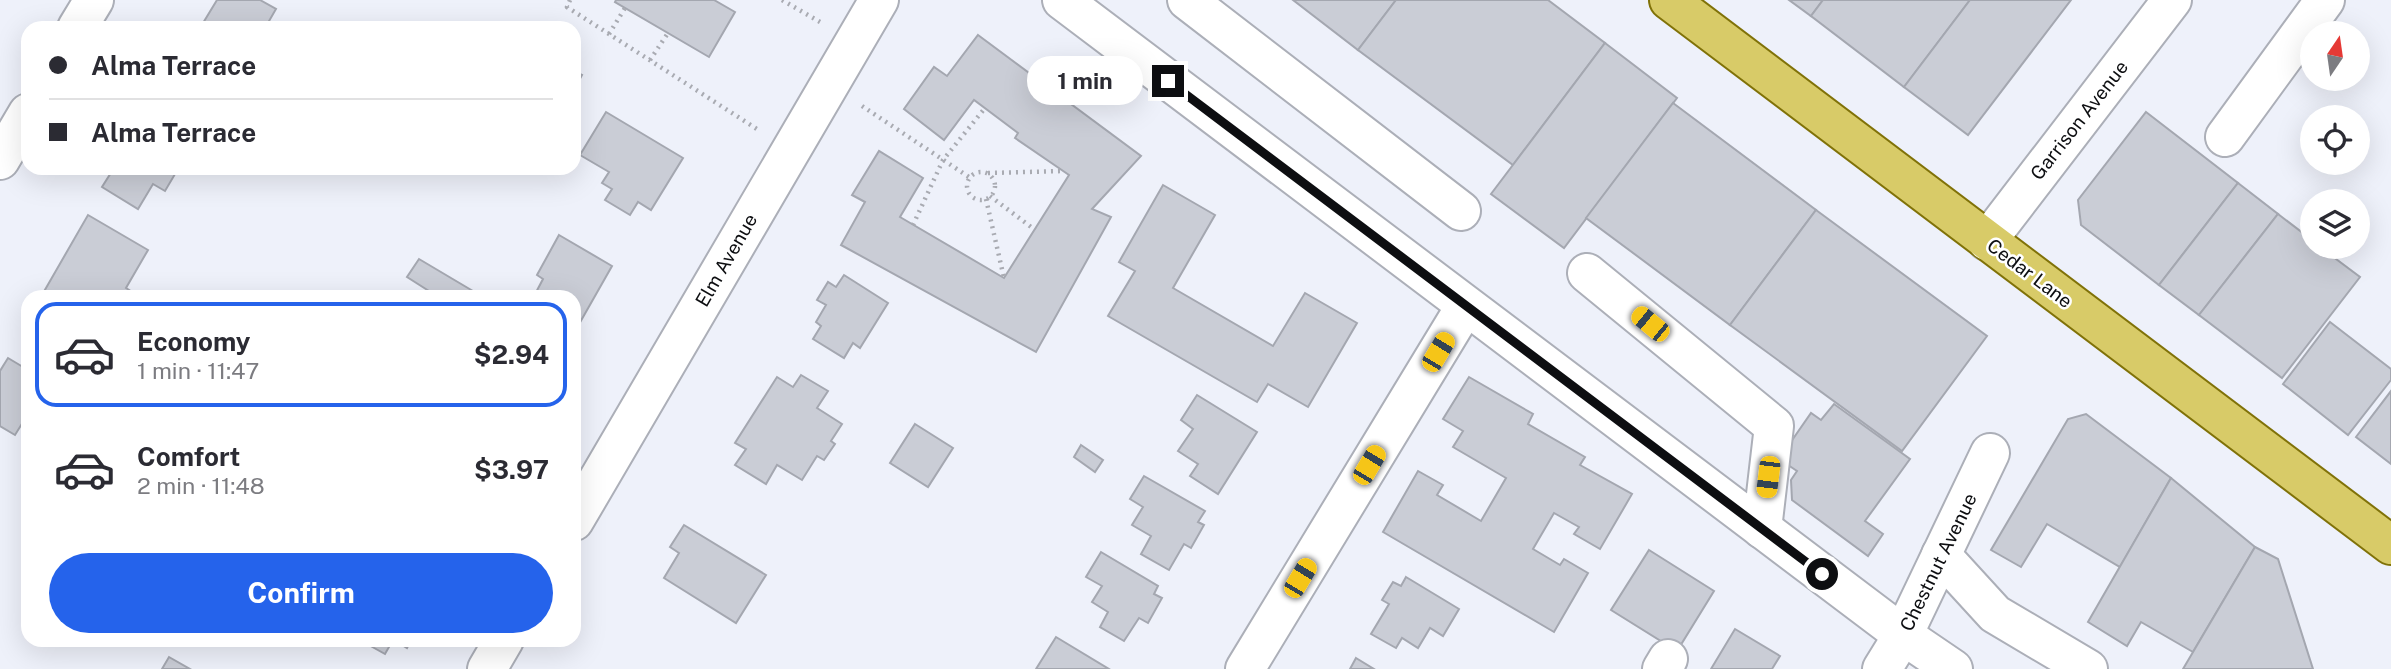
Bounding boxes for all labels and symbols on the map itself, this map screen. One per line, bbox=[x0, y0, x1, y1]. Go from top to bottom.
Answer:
north arrow bbox=[2300, 21, 2370, 91]
callout: 1 min bbox=[1028, 56, 1144, 106]
street label: Garrison Avenue bbox=[2026, 56, 2132, 184]
route end bbox=[1152, 65, 1184, 97]
street label: Elm Avenue bbox=[691, 210, 761, 310]
street label: Cedar Lane bbox=[1983, 234, 2077, 312]
car bbox=[1628, 303, 1673, 345]
car bbox=[1419, 329, 1458, 375]
car bbox=[1350, 442, 1389, 488]
car bbox=[1756, 455, 1781, 499]
street label: Chestnut Avenue bbox=[1895, 489, 1981, 635]
car bbox=[1281, 555, 1320, 601]
route start bbox=[1806, 558, 1838, 590]

